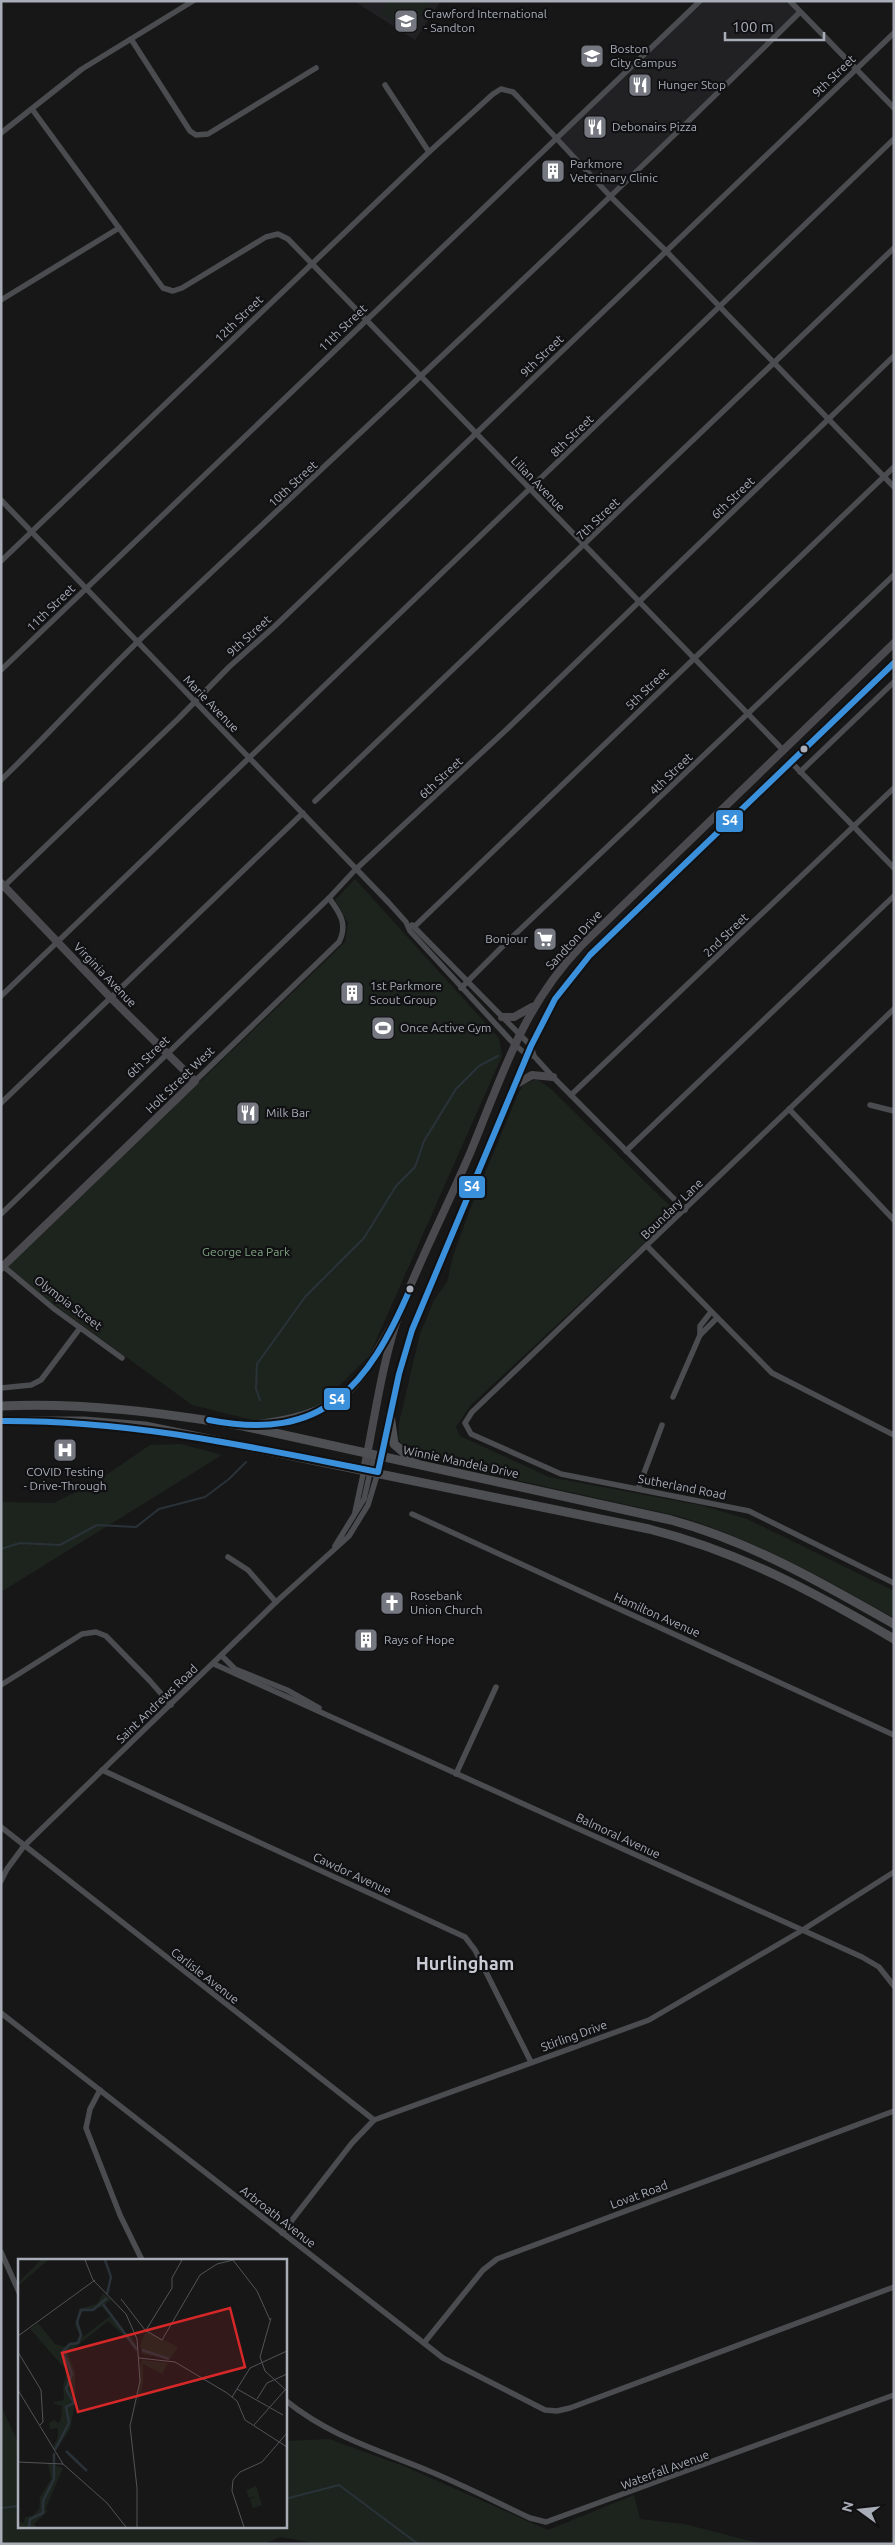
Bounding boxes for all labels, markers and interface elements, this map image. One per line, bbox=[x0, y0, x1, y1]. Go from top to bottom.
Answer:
place label: Crawford International - Sandton bbox=[424, 7, 547, 34]
school or university icon: Crawford International - Sandton bbox=[393, 8, 419, 34]
scale bar bbox=[725, 10, 824, 42]
text: 100 m bbox=[732, 18, 774, 35]
place label: Boston City Campus bbox=[610, 42, 677, 69]
school or university icon: Boston City Campus bbox=[579, 43, 605, 69]
street label: 9th Street bbox=[810, 52, 858, 99]
restaurant icon: Hunger Stop bbox=[627, 72, 653, 98]
place label: Hunger Stop bbox=[658, 78, 726, 91]
restaurant icon: Debonairs Pizza bbox=[582, 114, 608, 140]
place label: Debonairs Pizza bbox=[612, 120, 697, 133]
place label: Parkmore Veterinary Clinic bbox=[570, 157, 658, 184]
building icon: Parkmore Veterinary Clinic bbox=[540, 158, 566, 184]
street label: 12th Street bbox=[212, 292, 265, 345]
street label: 11th Street bbox=[316, 301, 369, 354]
street label: 9th Street bbox=[518, 332, 566, 379]
street label: 8th Street bbox=[548, 412, 596, 459]
street label: Lilian Avenue bbox=[509, 453, 568, 514]
street label: 10th Street bbox=[266, 458, 320, 509]
street label: 6th Street bbox=[709, 474, 757, 521]
street label: 7th Street bbox=[574, 495, 622, 542]
street label: 11th Street bbox=[24, 581, 77, 634]
street label: 9th Street bbox=[224, 612, 274, 659]
street label: 5th Street bbox=[623, 665, 671, 712]
street label: Marie Avenue bbox=[181, 673, 242, 735]
unlabelled marker bbox=[799, 744, 809, 754]
street label: 4th Street bbox=[647, 750, 695, 797]
street label: 6th Street bbox=[416, 754, 465, 801]
line badge: S4 bbox=[715, 809, 744, 833]
text: S4 bbox=[722, 812, 738, 828]
street label: Sandton Drive bbox=[543, 907, 604, 972]
street label: 2nd Street bbox=[701, 910, 751, 959]
supermarket icon: Bonjour bbox=[532, 926, 558, 952]
place label: Bonjour bbox=[485, 932, 528, 945]
street label: Virginia Avenue bbox=[71, 940, 139, 1010]
place label: 1st Parkmore Scout Group bbox=[370, 979, 442, 1006]
building icon: 1st Parkmore Scout Group bbox=[339, 980, 365, 1006]
sports icon: Once Active Gym bbox=[370, 1015, 396, 1041]
place label: Once Active Gym bbox=[400, 1021, 491, 1034]
street label: 6th Street bbox=[124, 1033, 172, 1080]
street label: Holt Street West bbox=[143, 1044, 217, 1115]
restaurant icon: Milk Bar bbox=[235, 1100, 261, 1126]
place label: Milk Bar bbox=[266, 1106, 310, 1119]
line badge: S4 bbox=[458, 1175, 486, 1199]
street label: Boundary Lane bbox=[638, 1176, 705, 1241]
text: S4 bbox=[464, 1178, 480, 1194]
park label: George Lea Park bbox=[202, 1245, 290, 1258]
street label: Olympia Street bbox=[32, 1273, 105, 1332]
unlabelled marker bbox=[405, 1284, 415, 1294]
line badge: S4 bbox=[323, 1387, 351, 1411]
text: S4 bbox=[329, 1391, 345, 1407]
hospital icon: COVID Testing - Drive-Through bbox=[52, 1437, 78, 1463]
street label: Winnie Mandela Drive bbox=[402, 1443, 520, 1480]
place label: COVID Testing - Drive-Through bbox=[23, 1465, 107, 1492]
street label: Sutherland Road bbox=[637, 1472, 727, 1501]
place label: Rosebank Union Church bbox=[410, 1589, 483, 1616]
church icon: Rosebank Union Church bbox=[379, 1590, 405, 1616]
street label: Hamilton Avenue bbox=[612, 1590, 702, 1639]
building icon: Rays of Hope bbox=[353, 1627, 379, 1653]
place label: Rays of Hope bbox=[384, 1633, 455, 1646]
street label: Saint Andrews Road bbox=[113, 1662, 200, 1746]
street label: Balmoral Avenue bbox=[574, 1810, 662, 1861]
street label: Cawdor Avenue bbox=[311, 1850, 393, 1897]
street label: Carlisle Avenue bbox=[169, 1945, 242, 2006]
district label: Hurlingham bbox=[416, 1953, 514, 1973]
street label: Stirling Drive bbox=[539, 2018, 609, 2054]
street label: Lovat Road bbox=[608, 2178, 669, 2211]
street label: Arbroath Avenue bbox=[238, 2183, 318, 2250]
inset map bbox=[18, 2259, 286, 2528]
street label: Waterfall Avenue bbox=[619, 2448, 711, 2492]
north arrow bbox=[835, 2485, 885, 2535]
text: N bbox=[838, 2500, 857, 2514]

